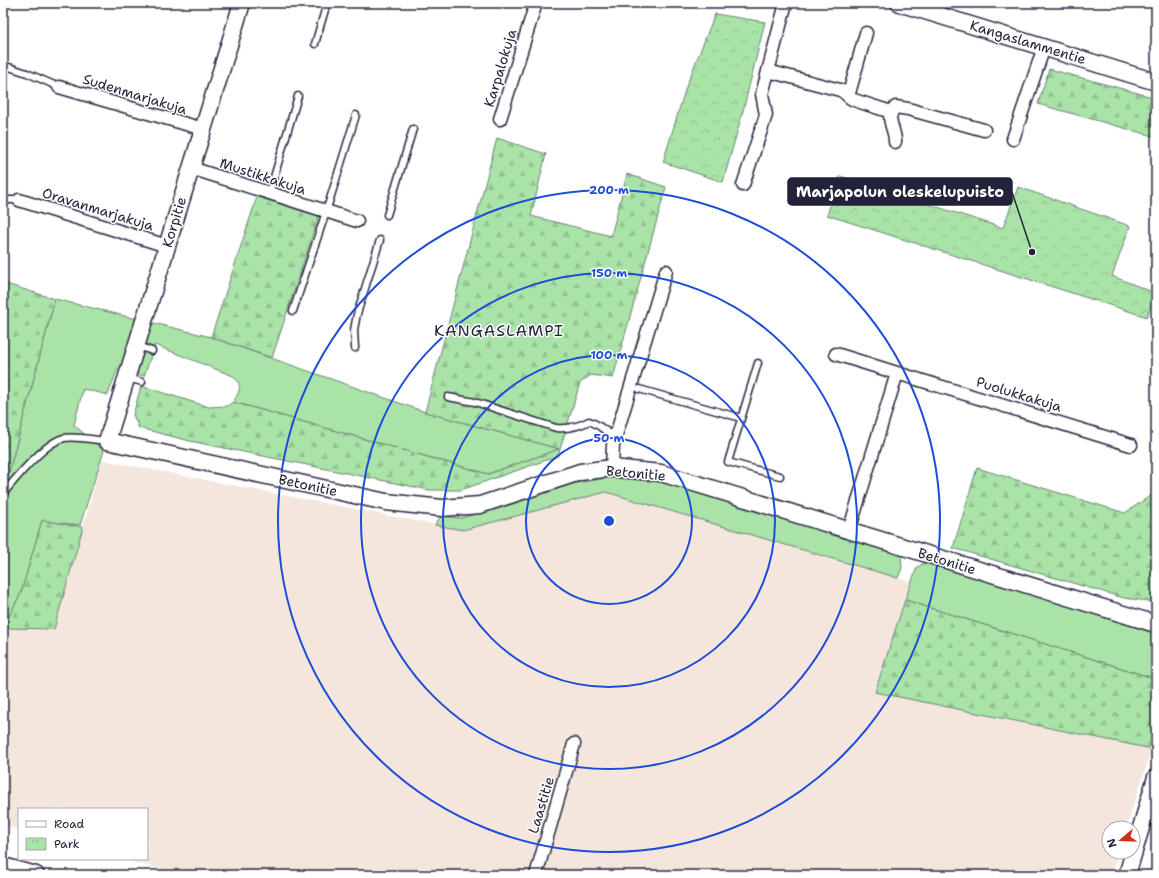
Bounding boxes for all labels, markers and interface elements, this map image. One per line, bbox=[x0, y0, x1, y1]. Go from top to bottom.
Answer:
street label: Kangaslammentie bbox=[968, 16, 1088, 68]
street label: Karpalokuja bbox=[480, 27, 520, 109]
street label: Sudenmarjakuja bbox=[81, 70, 189, 118]
street label: Mustikkakuja bbox=[218, 154, 309, 198]
callout: Marjapolun oleskelupuisto bbox=[788, 178, 1012, 205]
text: 200 m bbox=[589, 182, 629, 198]
text: Marjapolun oleskelupuisto bbox=[796, 182, 1004, 202]
street label: Oravanmarjakuja bbox=[40, 183, 156, 235]
street label: Korpitie bbox=[158, 194, 190, 250]
text: 150 m bbox=[591, 265, 627, 281]
district label: KANGASLAMPI bbox=[434, 320, 564, 341]
text: 100 m bbox=[591, 347, 628, 363]
street label: Puolukkakuja bbox=[974, 372, 1064, 416]
text: 50 m bbox=[594, 430, 625, 446]
street label: Betonitie bbox=[605, 461, 667, 485]
street label: Betonitie bbox=[277, 470, 339, 500]
centre of rings bbox=[602, 514, 616, 528]
street label: Betonitie bbox=[916, 544, 978, 578]
street label: Laastitie bbox=[524, 774, 558, 836]
legend bbox=[18, 808, 148, 860]
text: Road bbox=[54, 816, 85, 832]
north arrow bbox=[1101, 820, 1141, 860]
text: Park bbox=[54, 836, 80, 852]
text: N bbox=[1103, 836, 1121, 850]

